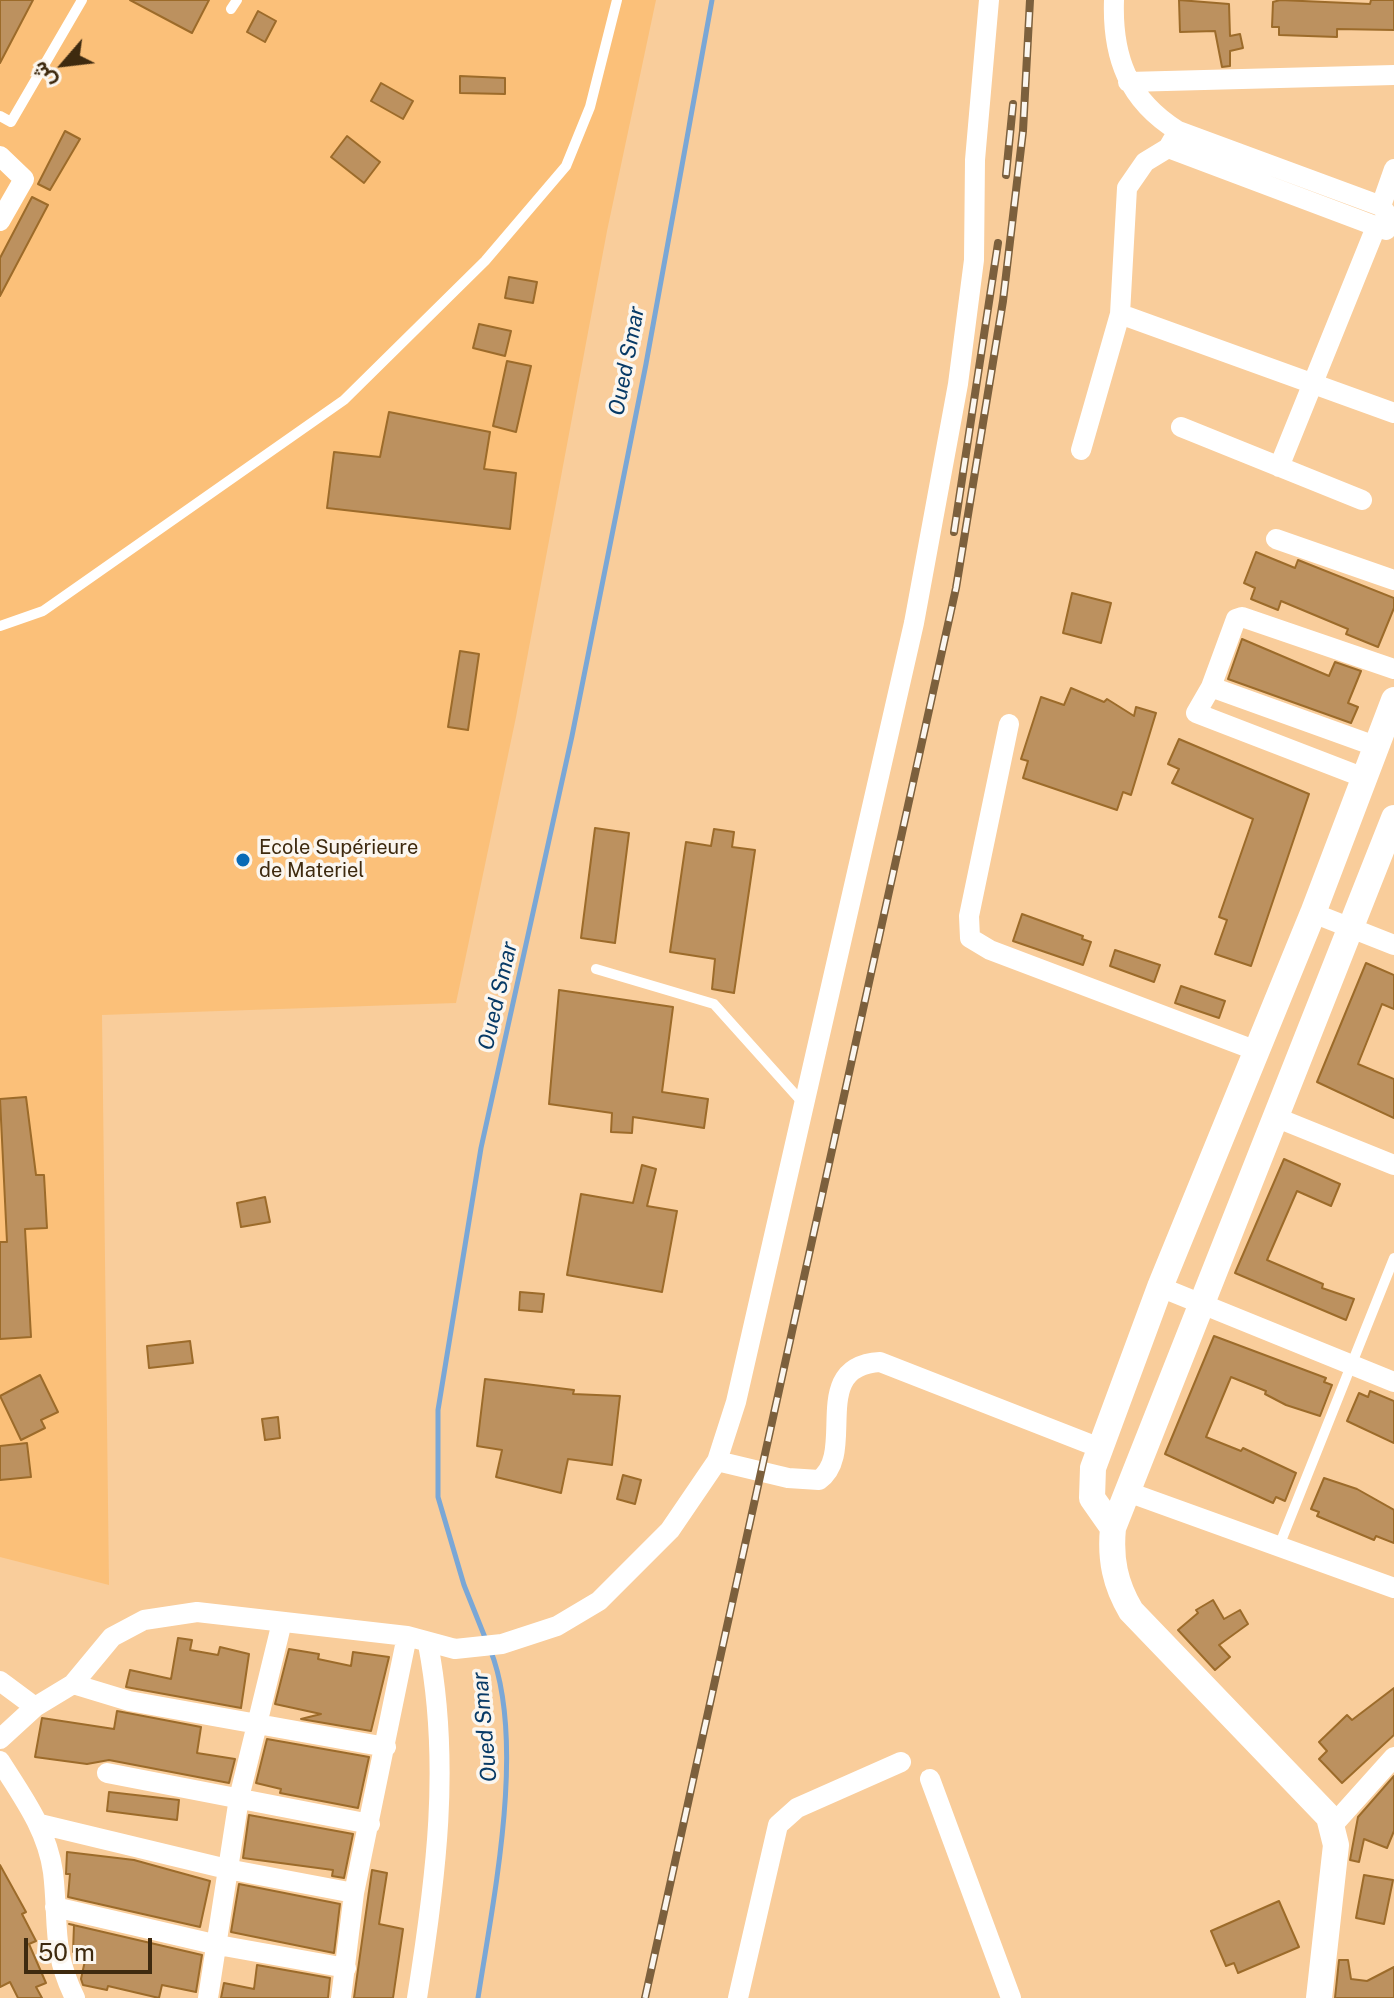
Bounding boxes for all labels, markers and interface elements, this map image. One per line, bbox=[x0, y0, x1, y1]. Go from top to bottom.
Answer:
north arrow bbox=[24, 24, 104, 104]
text: ش bbox=[25, 57, 60, 93]
water label: Oued Smar bbox=[603, 304, 651, 418]
place label: Ecole Supérieure de Materiel bbox=[259, 836, 418, 883]
marker: Ecole Supérieure de Materiel bbox=[234, 851, 252, 869]
water label: Oued Smar bbox=[473, 939, 523, 1053]
water label: Oued Smar bbox=[467, 1671, 503, 1783]
scale bar bbox=[28, 1922, 156, 1972]
text: 50 m bbox=[38, 1938, 95, 1966]

